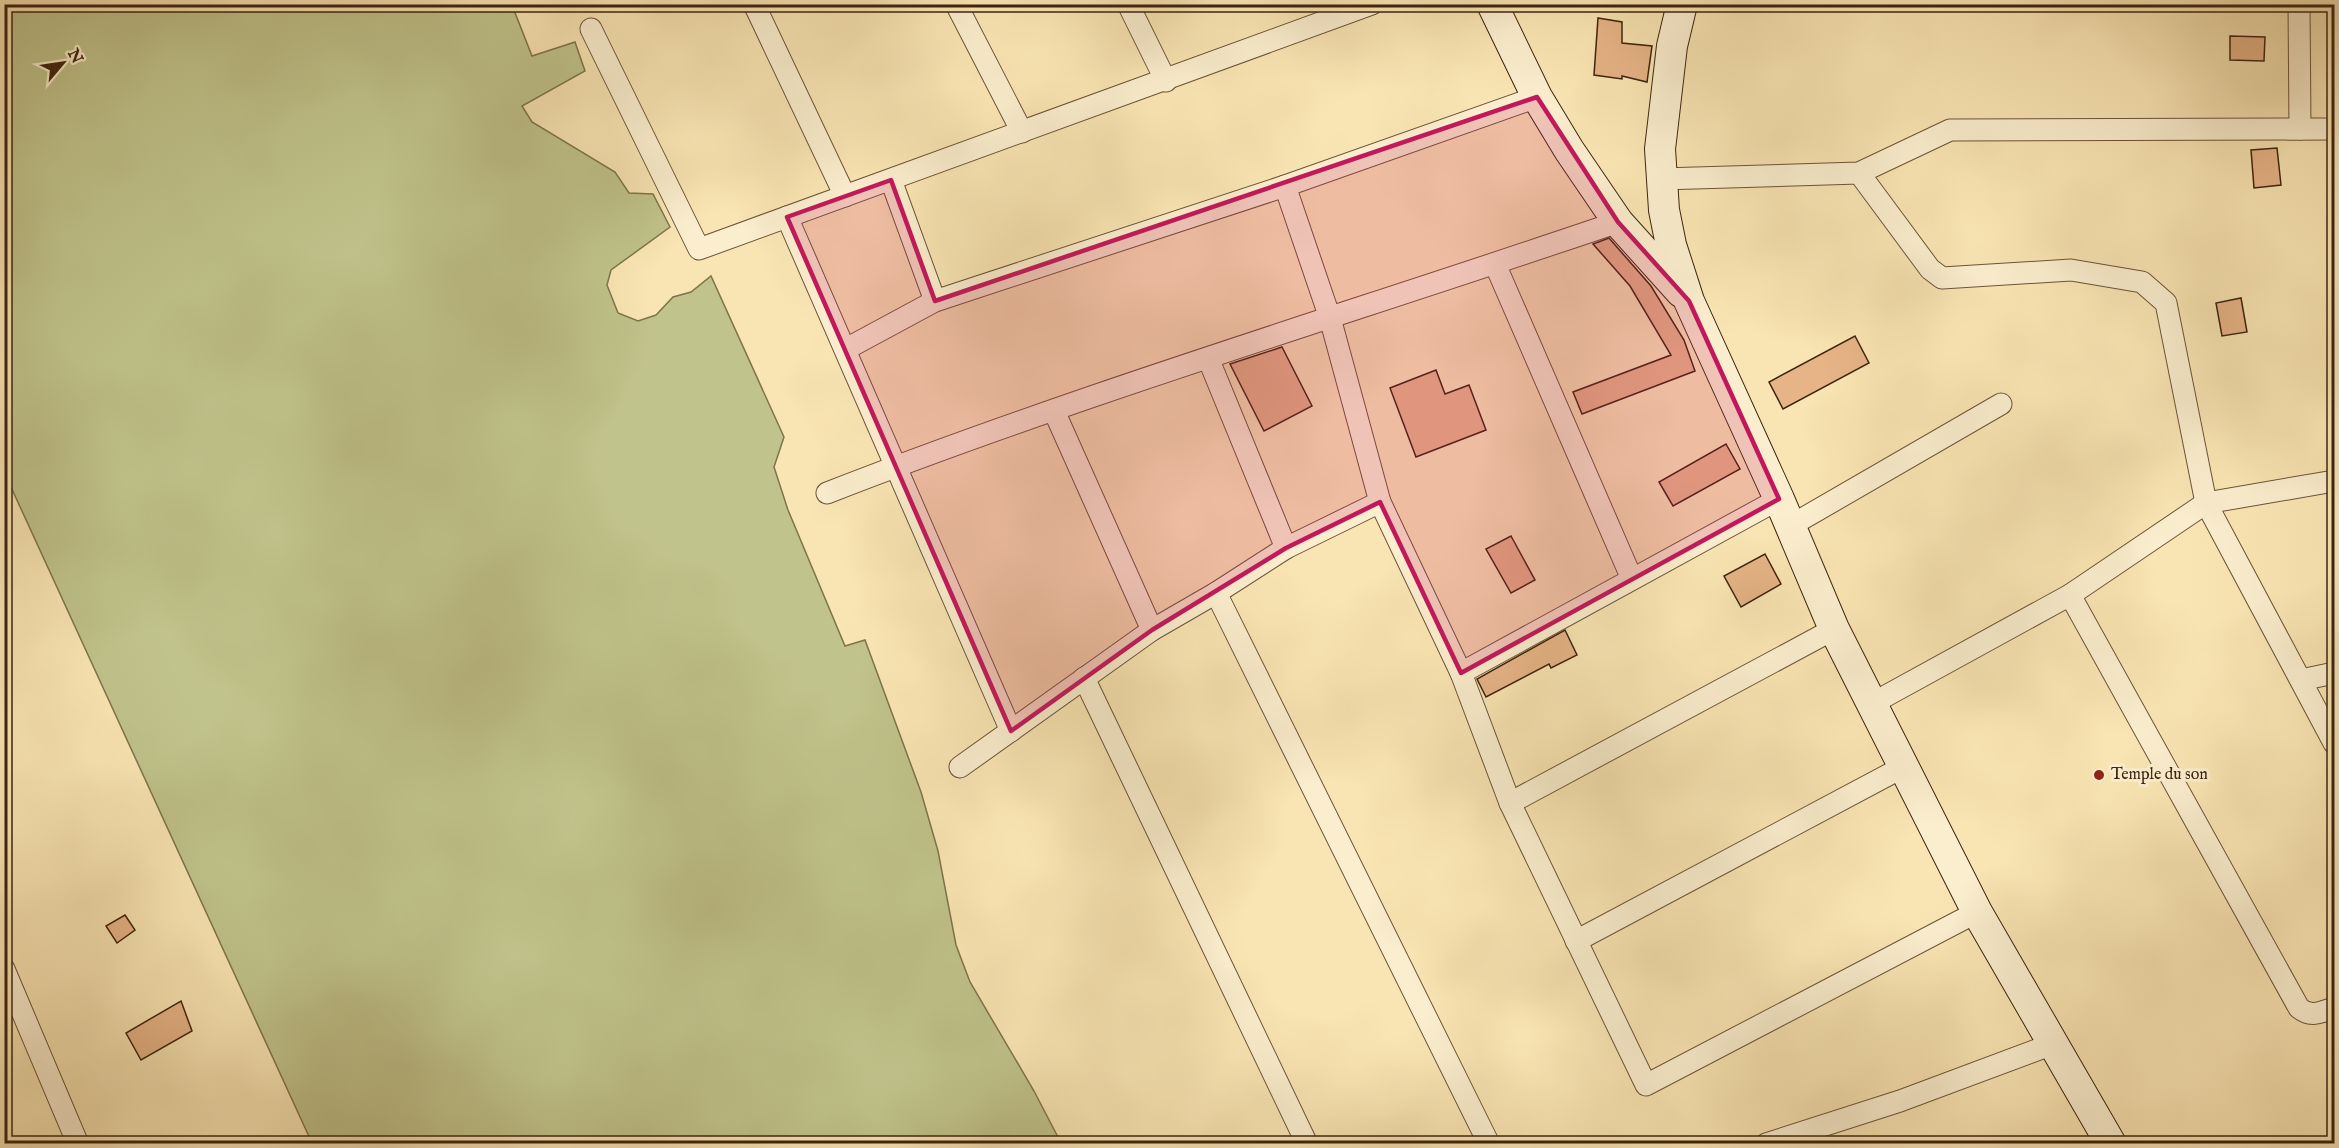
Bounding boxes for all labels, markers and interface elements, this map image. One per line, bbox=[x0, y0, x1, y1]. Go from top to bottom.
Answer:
north arrow bbox=[33, 33, 93, 93]
text: N bbox=[62, 45, 87, 68]
place label: Temple du son bbox=[2111, 765, 2208, 785]
marker: Temple du son bbox=[2092, 768, 2106, 782]

